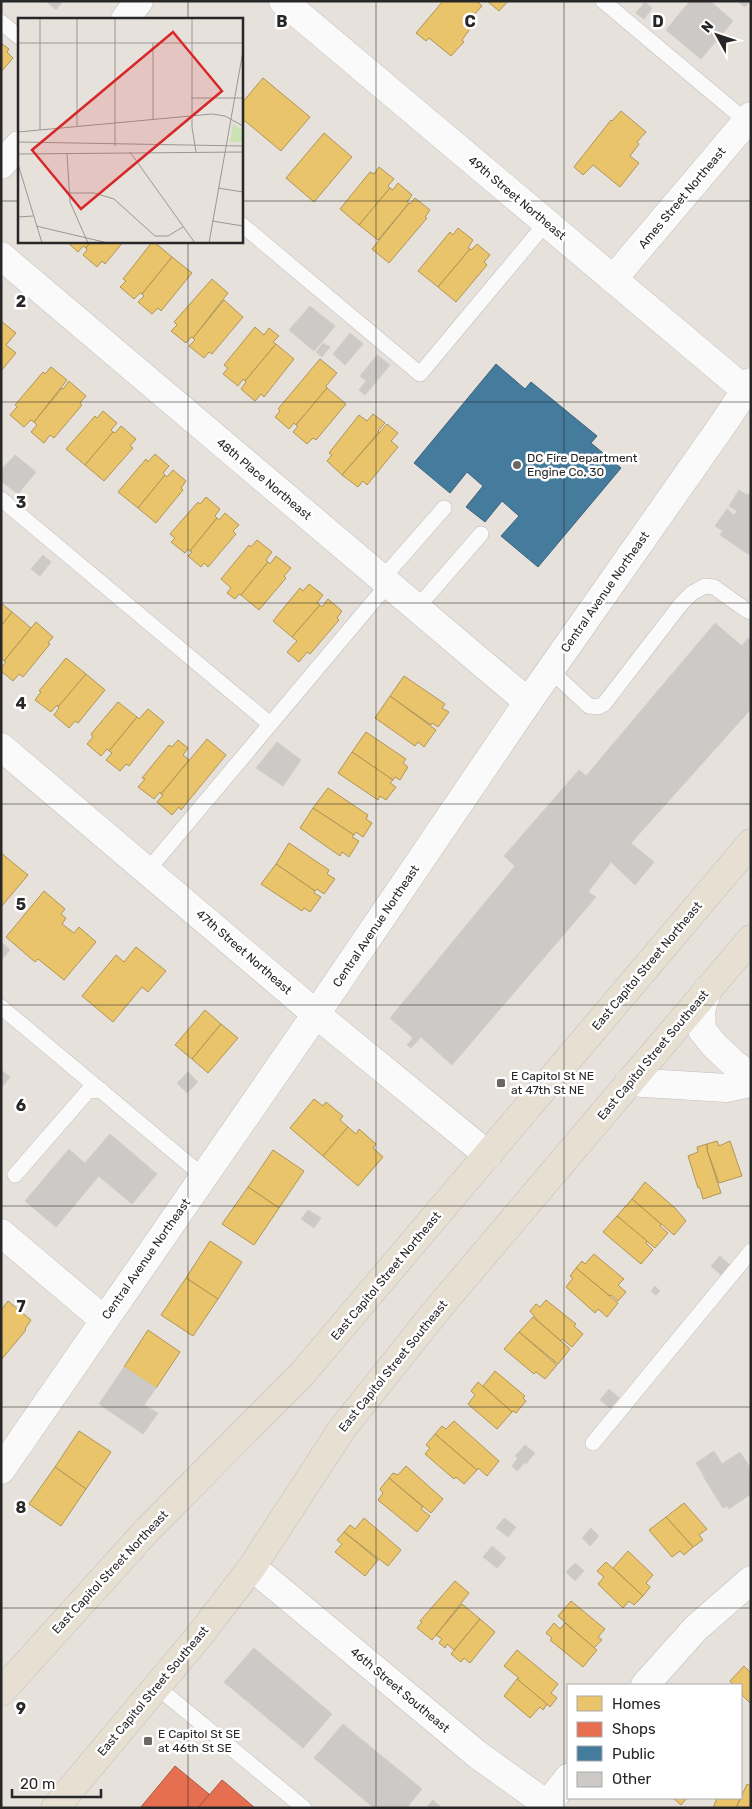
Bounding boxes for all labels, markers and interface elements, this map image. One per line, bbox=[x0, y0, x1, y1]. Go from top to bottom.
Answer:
north arrow bbox=[692, 10, 742, 60]
text: B bbox=[276, 12, 288, 31]
text: C bbox=[464, 12, 476, 31]
text: D bbox=[652, 12, 664, 31]
inset map bbox=[18, 18, 242, 242]
text: N bbox=[698, 18, 717, 36]
street label: Ames Street Northeast bbox=[635, 144, 729, 252]
street label: 49th Street Northeast bbox=[465, 153, 569, 243]
text: 2 bbox=[16, 292, 26, 311]
street label: 48th Place Northeast bbox=[214, 435, 314, 523]
place label: DC Fire Department Engine Co. 30 bbox=[527, 451, 638, 479]
marker: DC Fire Department Engine Co. 30 bbox=[511, 459, 523, 471]
text: 3 bbox=[16, 493, 26, 512]
street label: Central Avenue Northeast bbox=[558, 529, 652, 655]
text: 4 bbox=[16, 694, 27, 713]
street label: Central Avenue Northeast bbox=[330, 862, 422, 990]
text: 5 bbox=[16, 895, 26, 914]
street label: East Capitol Street Northeast bbox=[589, 899, 705, 1033]
street label: 47th Street Northeast bbox=[193, 907, 295, 997]
street label: East Capitol Street Southeast bbox=[595, 987, 712, 1123]
place label: E Capitol St NE at 47th St NE bbox=[511, 1069, 594, 1097]
marker: E Capitol St NE at 47th St NE bbox=[495, 1077, 507, 1089]
text: 6 bbox=[16, 1096, 26, 1115]
street label: Central Avenue Northeast bbox=[99, 1196, 193, 1322]
street label: East Capitol Street Northeast bbox=[328, 1209, 444, 1343]
text: 7 bbox=[16, 1297, 26, 1316]
street label: East Capitol Street Southeast bbox=[336, 1297, 451, 1435]
text: 8 bbox=[16, 1498, 27, 1517]
street label: East Capitol Street Northeast bbox=[49, 1507, 171, 1636]
street label: East Capitol Street Southeast bbox=[95, 1623, 212, 1759]
street label: 46th Street Southeast bbox=[348, 1644, 453, 1736]
legend bbox=[567, 1684, 742, 1799]
text: Homes bbox=[612, 1695, 661, 1713]
text: 9 bbox=[16, 1699, 26, 1718]
text: Shops bbox=[612, 1720, 656, 1738]
place label: E Capitol St SE at 46th St SE bbox=[158, 1727, 240, 1755]
marker: E Capitol St SE at 46th St SE bbox=[142, 1735, 154, 1747]
text: Public bbox=[612, 1745, 655, 1763]
scale bar bbox=[12, 1766, 101, 1798]
text: Other bbox=[612, 1770, 652, 1788]
text: 20 m bbox=[20, 1775, 55, 1793]

